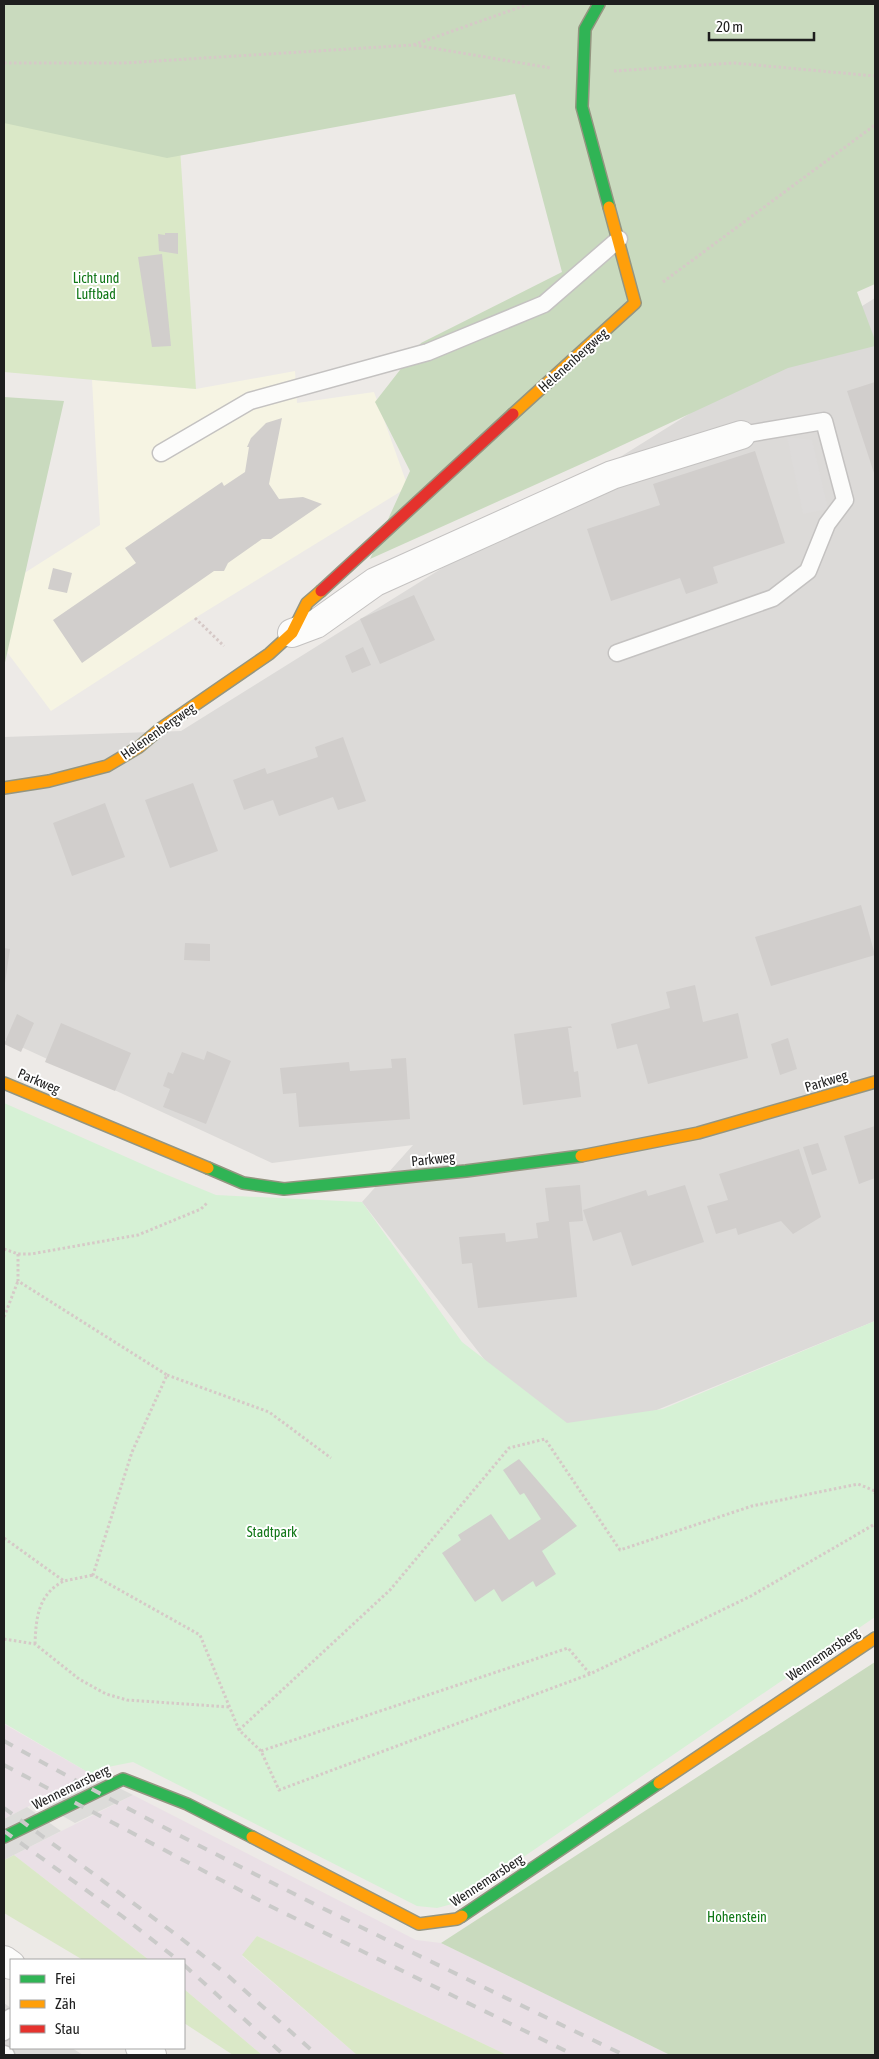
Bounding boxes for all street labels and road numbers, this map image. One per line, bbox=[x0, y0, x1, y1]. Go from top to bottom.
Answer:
street label: Helenenbergweg bbox=[535, 325, 611, 395]
street label: Helenenbergweg bbox=[118, 699, 198, 763]
street label: Parkweg bbox=[16, 1065, 62, 1097]
street label: Parkweg bbox=[803, 1067, 849, 1095]
street label: Parkweg bbox=[410, 1149, 456, 1169]
street label: Wennemarsberg bbox=[784, 1624, 862, 1684]
street label: Wennemarsberg bbox=[30, 1761, 112, 1813]
street label: Wennemarsberg bbox=[447, 1850, 527, 1910]

